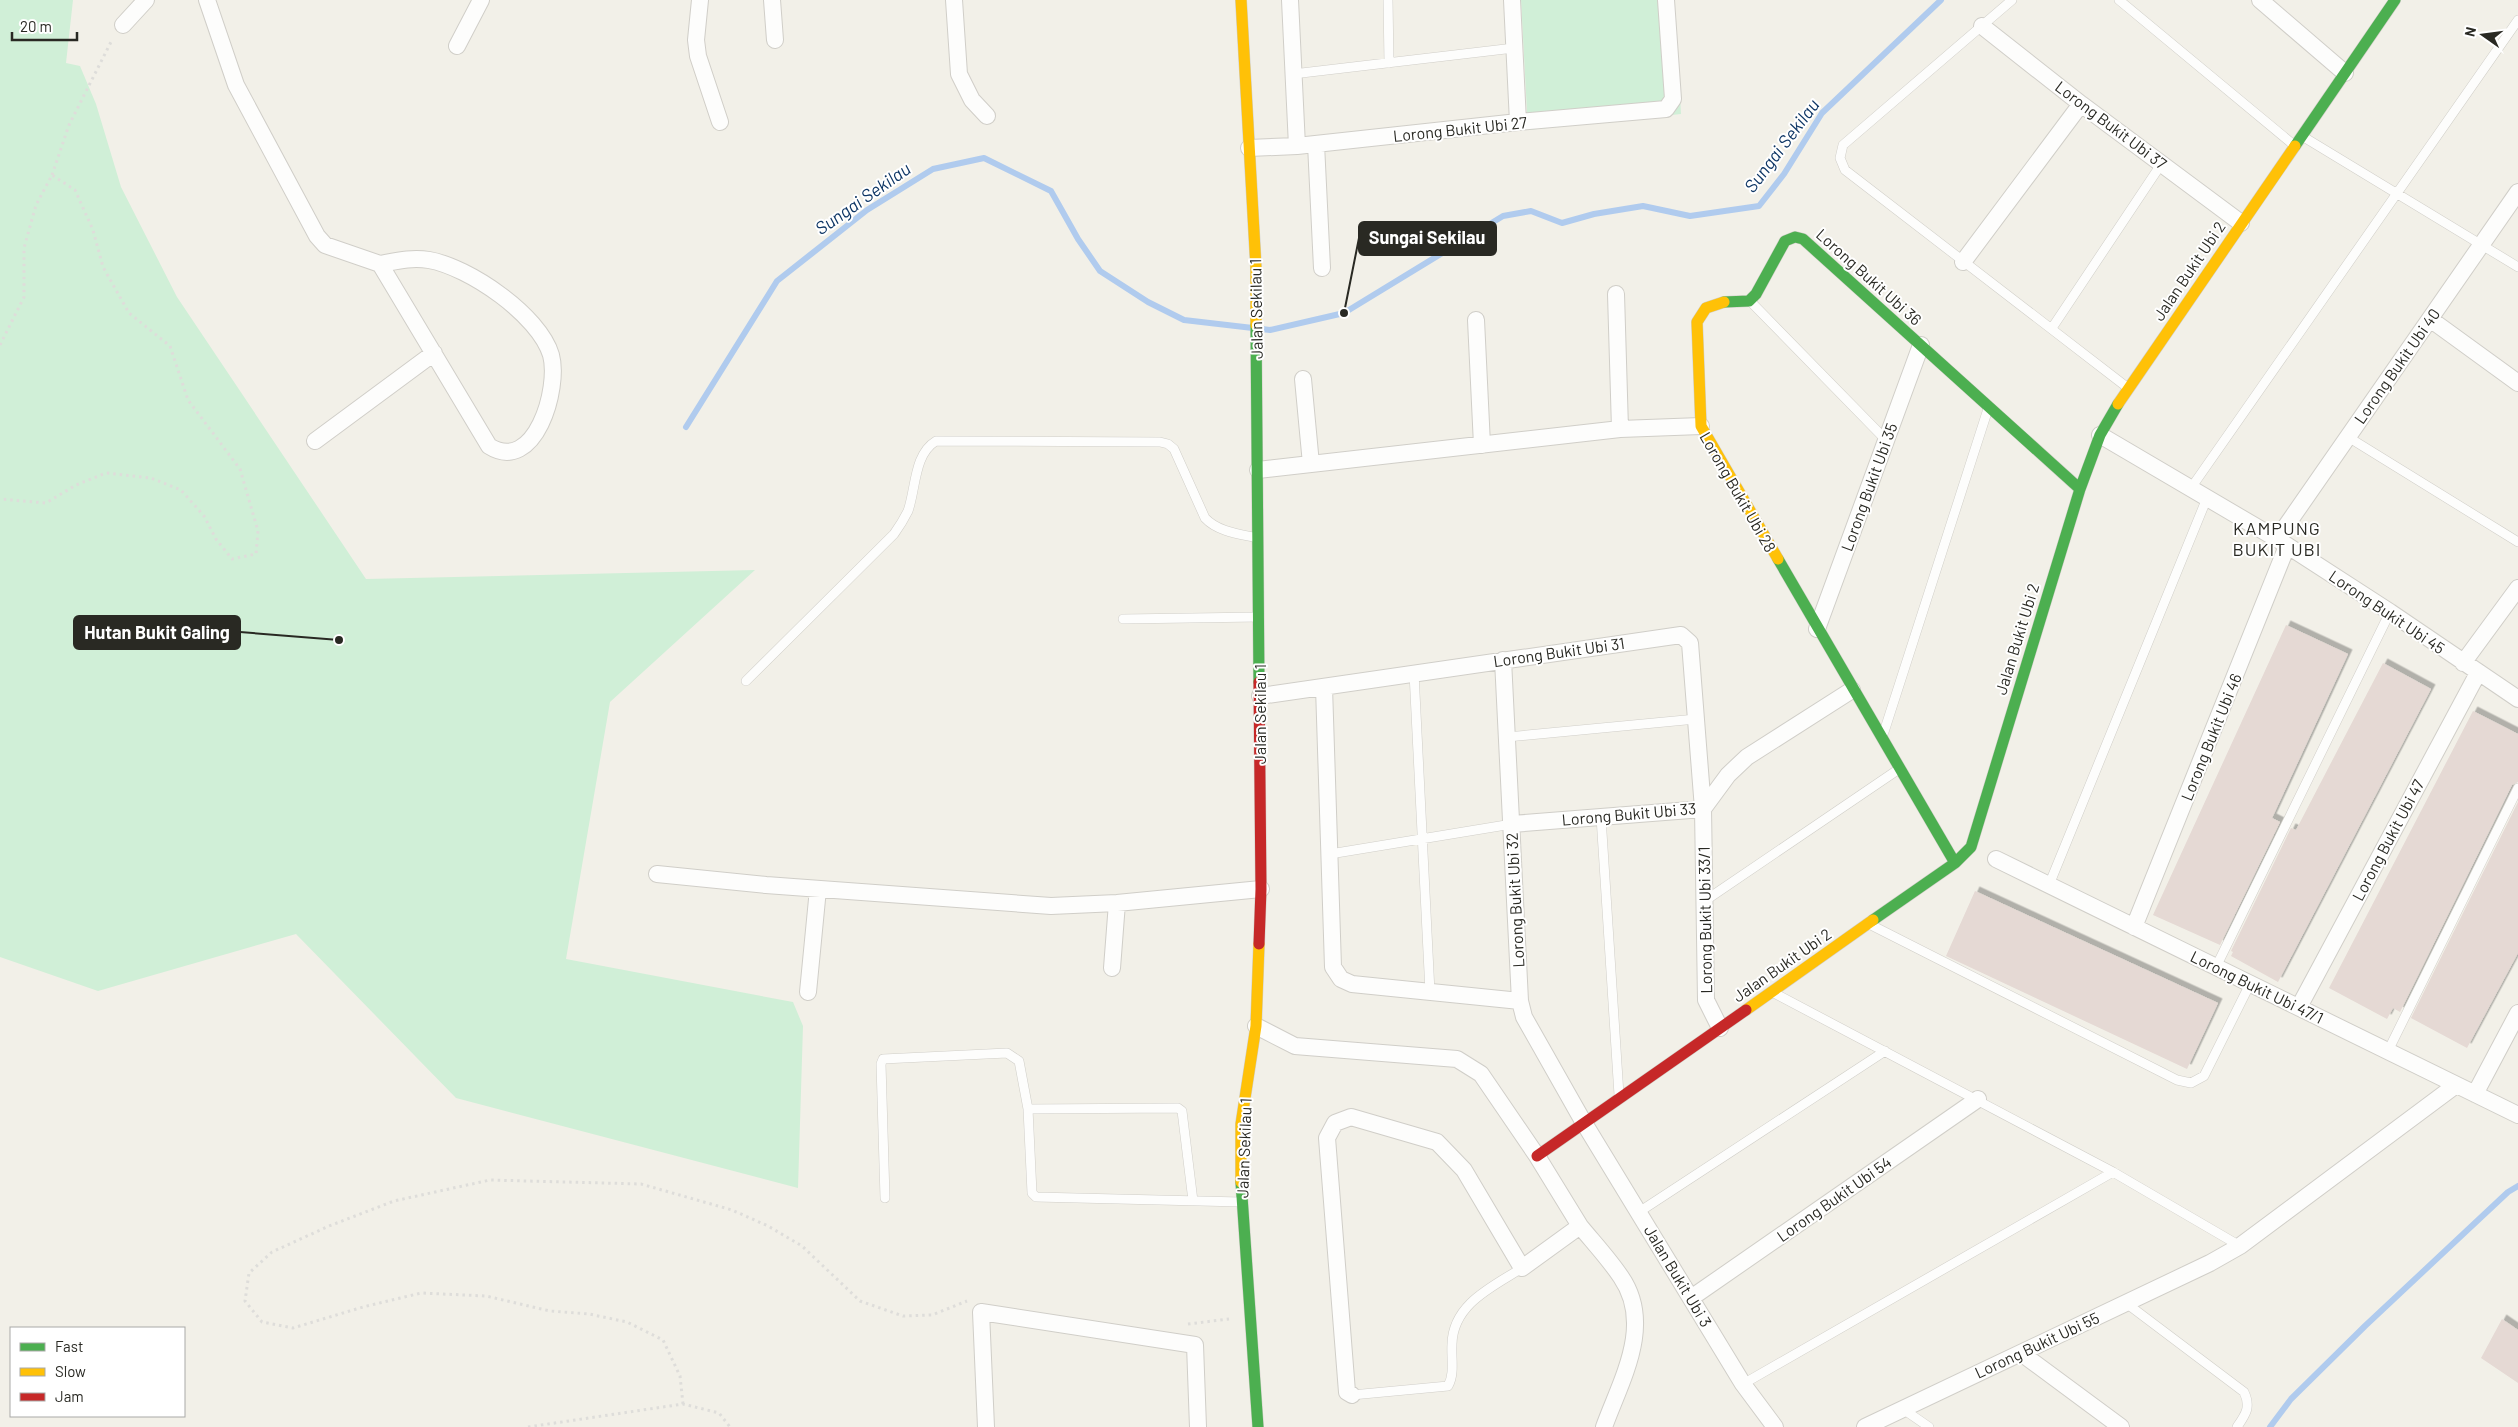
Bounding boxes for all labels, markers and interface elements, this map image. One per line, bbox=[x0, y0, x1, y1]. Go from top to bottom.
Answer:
scale bar bbox=[12, 10, 78, 42]
north arrow bbox=[2458, 10, 2508, 60]
text: 20 m bbox=[20, 17, 52, 35]
text: N bbox=[2461, 25, 2479, 38]
street label: Lorong Bukit Ubi 37 bbox=[2052, 77, 2171, 173]
water label: Sungai Sekilau bbox=[1739, 94, 1824, 197]
street label: Lorong Bukit Ubi 27 bbox=[1392, 112, 1528, 145]
water label: Sungai Sekilau bbox=[810, 157, 914, 239]
street label: Jalan Bukit Ubi 2 bbox=[2148, 218, 2229, 324]
callout: Sungai Sekilau bbox=[1359, 222, 1496, 255]
street label: Lorong Bukit Ubi 36 bbox=[1813, 224, 1926, 329]
text: Sungai Sekilau bbox=[1369, 226, 1485, 248]
street label: Jalan Sekilau 1 bbox=[1245, 259, 1266, 359]
street label: Lorong Bukit Ubi 40 bbox=[2350, 304, 2443, 427]
street label: Lorong Bukit Ubi 35 bbox=[1837, 420, 1901, 554]
street label: Lorong Bukit Ubi 28 bbox=[1696, 428, 1781, 555]
district label: KAMPUNG BUKIT UBI bbox=[2232, 517, 2322, 560]
street label: Lorong Bukit Ubi 45 bbox=[2326, 566, 2449, 657]
street label: Jalan Bukit Ubi 2 bbox=[1991, 581, 2043, 697]
callout: Hutan Bukit Galing bbox=[74, 616, 240, 649]
text: Hutan Bukit Galing bbox=[84, 621, 230, 643]
street label: Lorong Bukit Ubi 31 bbox=[1492, 633, 1626, 670]
street label: Jalan Sekilau 1 bbox=[1250, 664, 1269, 764]
street label: Lorong Bukit Ubi 46 bbox=[2176, 670, 2245, 803]
street label: Lorong Bukit Ubi 47 bbox=[2348, 776, 2428, 904]
street label: Lorong Bukit Ubi 33 bbox=[1561, 798, 1697, 829]
street label: Lorong Bukit Ubi 32 bbox=[1501, 832, 1528, 968]
street label: Lorong Bukit Ubi 33/1 bbox=[1694, 846, 1715, 994]
street label: Jalan Bukit Ubi 2 bbox=[1729, 924, 1834, 1006]
street label: Lorong Bukit Ubi 47/1 bbox=[2188, 946, 2327, 1027]
street label: Jalan Sekilau 1 bbox=[1232, 1098, 1255, 1198]
street label: Lorong Bukit Ubi 54 bbox=[1773, 1152, 1895, 1245]
street label: Jalan Bukit Ubi 3 bbox=[1641, 1221, 1716, 1330]
street label: Lorong Bukit Ubi 55 bbox=[1972, 1307, 2102, 1382]
legend bbox=[10, 1327, 185, 1417]
text: Fast bbox=[55, 1337, 83, 1355]
text: Slow bbox=[55, 1362, 86, 1380]
text: Jam bbox=[55, 1387, 84, 1405]

